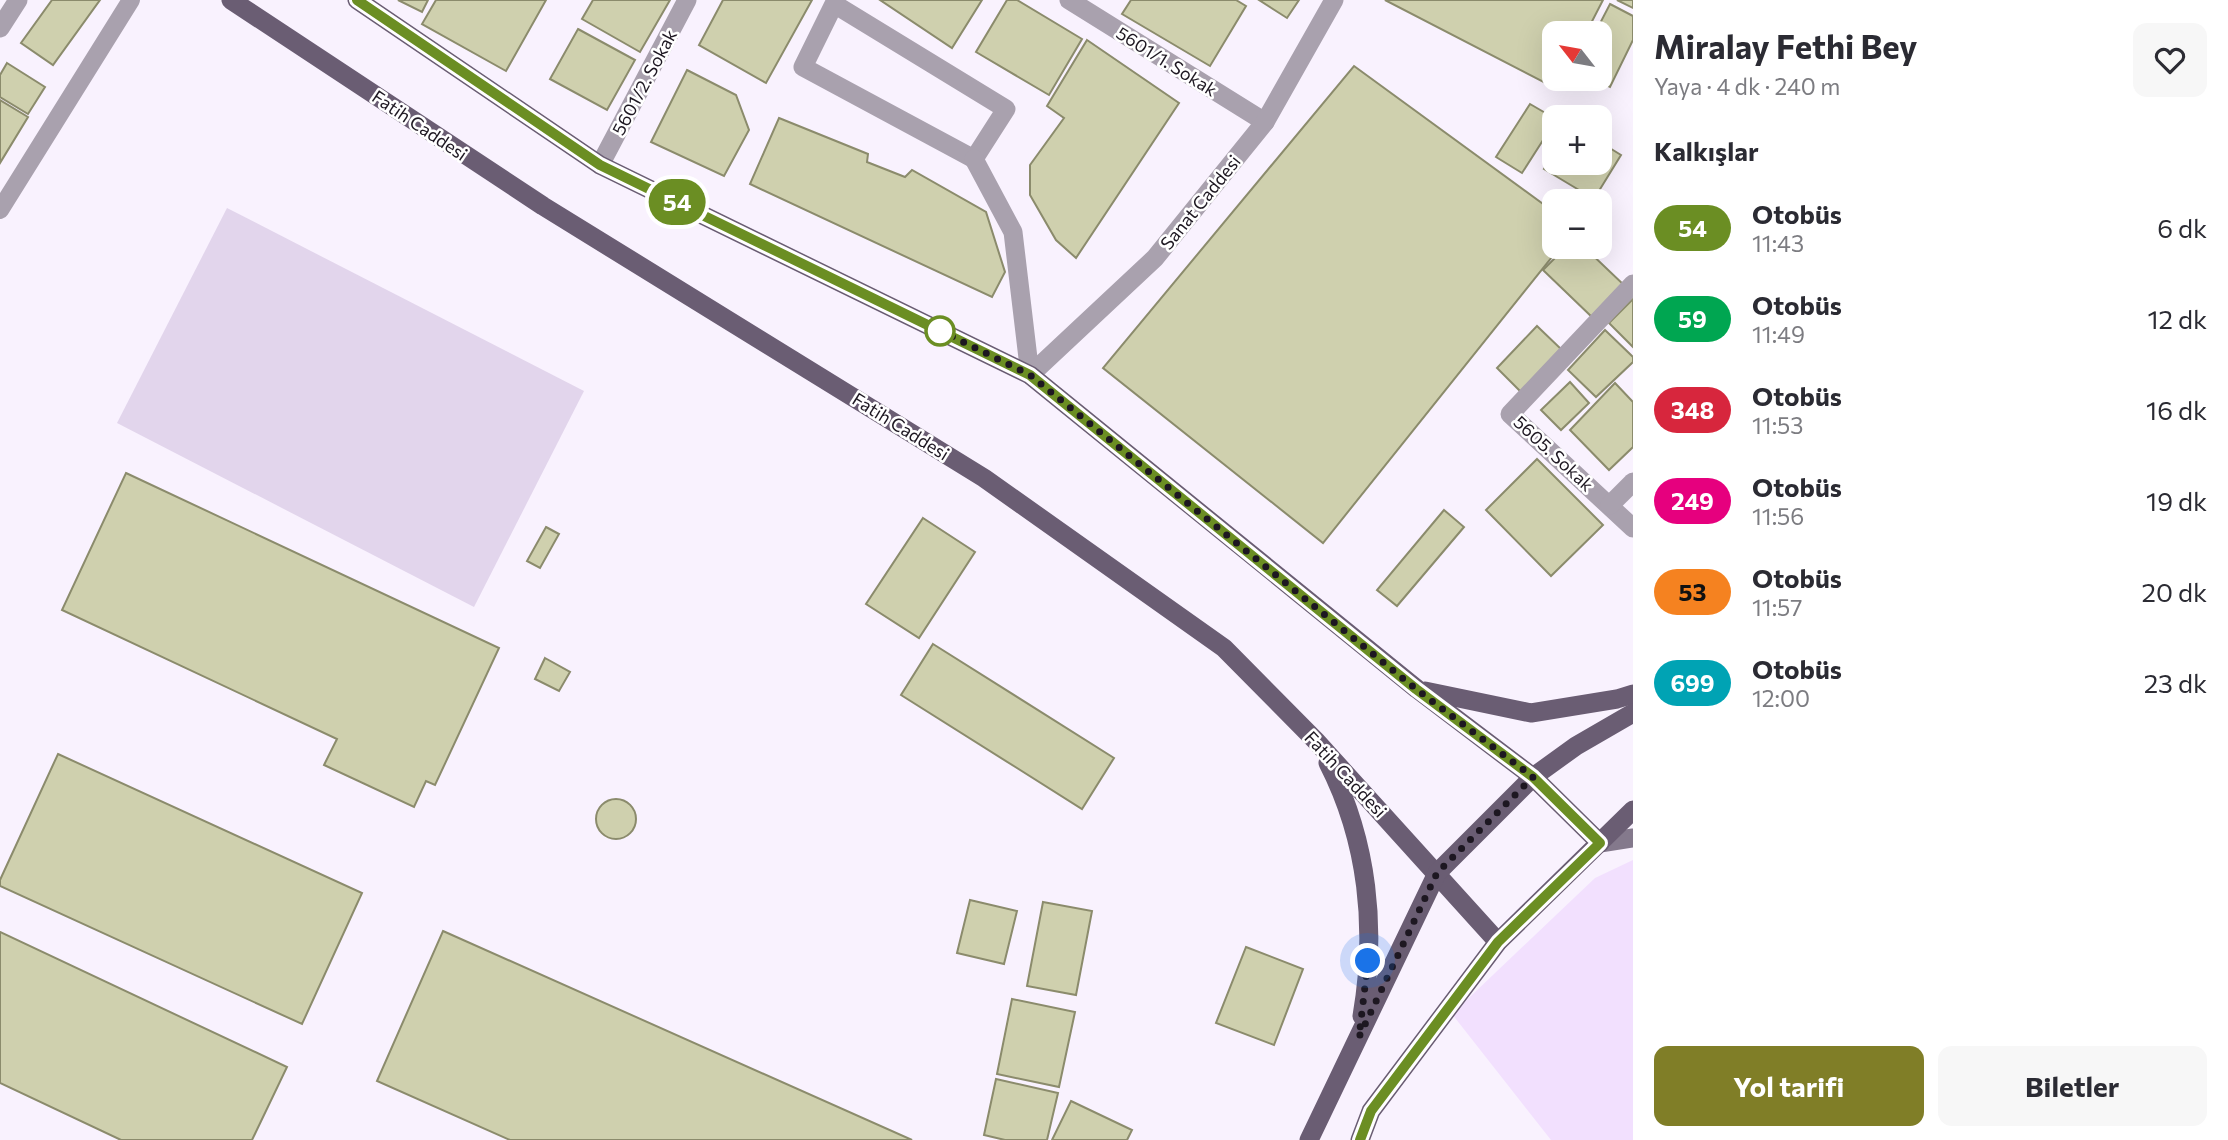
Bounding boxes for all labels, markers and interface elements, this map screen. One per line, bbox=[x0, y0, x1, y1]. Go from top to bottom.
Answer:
street label: 5601/1. Sokak bbox=[1113, 21, 1222, 101]
north arrow bbox=[1542, 21, 1612, 91]
map controls bbox=[1542, 21, 1612, 259]
button: heart bbox=[2133, 23, 2207, 97]
street label: 5601/2. Sokak bbox=[607, 25, 681, 139]
text: Miralay Fethi Bey bbox=[1654, 25, 1917, 66]
text: Yaya · 4 dk · 240 m bbox=[1654, 72, 1840, 100]
street label: Fatih Caddesi bbox=[368, 85, 472, 165]
button: + bbox=[1542, 105, 1612, 175]
text: Kalkışlar bbox=[1654, 135, 1759, 166]
street label: Sanat Caddesi bbox=[1155, 150, 1245, 254]
line badge: 54 bbox=[646, 179, 708, 225]
text: 54 bbox=[663, 187, 691, 216]
button: − bbox=[1542, 189, 1612, 259]
text: Otobüs bbox=[1752, 198, 1842, 229]
text: 6 dk bbox=[2157, 212, 2207, 243]
text: 54 bbox=[1678, 213, 1707, 242]
text: 11:43 bbox=[1752, 229, 1804, 257]
text: Otobüs bbox=[1752, 289, 1842, 320]
text: 12 dk bbox=[2147, 303, 2207, 334]
text: 59 bbox=[1678, 304, 1707, 333]
unlabelled marker bbox=[925, 316, 955, 346]
text: 11:49 bbox=[1752, 320, 1805, 348]
text: Otobüs bbox=[1752, 380, 1842, 411]
street label: Fatih Caddesi bbox=[849, 388, 953, 464]
text: 16 dk bbox=[2146, 394, 2207, 425]
text: 348 bbox=[1671, 395, 1714, 424]
street label: 5605. Sokak bbox=[1510, 411, 1599, 496]
text: 11:53 bbox=[1752, 411, 1803, 439]
text: Otobüs bbox=[1752, 471, 1842, 502]
text: 19 dk bbox=[2146, 485, 2207, 516]
text: 249 bbox=[1671, 486, 1714, 515]
text: 11:56 bbox=[1752, 502, 1804, 530]
text: Otobüs bbox=[1752, 562, 1842, 593]
text: 20 dk bbox=[2142, 576, 2207, 607]
text: 53 bbox=[1679, 577, 1706, 606]
text: 11:57 bbox=[1752, 593, 1802, 621]
text: Otobüs bbox=[1752, 653, 1842, 684]
text: 23 dk bbox=[2144, 667, 2207, 698]
text: 699 bbox=[1670, 668, 1715, 697]
text: 12:00 bbox=[1752, 684, 1810, 712]
street label: Fatih Caddesi bbox=[1300, 726, 1392, 822]
your location bbox=[1350, 943, 1385, 978]
button: Yol tarifi bbox=[1654, 1046, 1924, 1126]
button: Biletler bbox=[1938, 1046, 2207, 1126]

